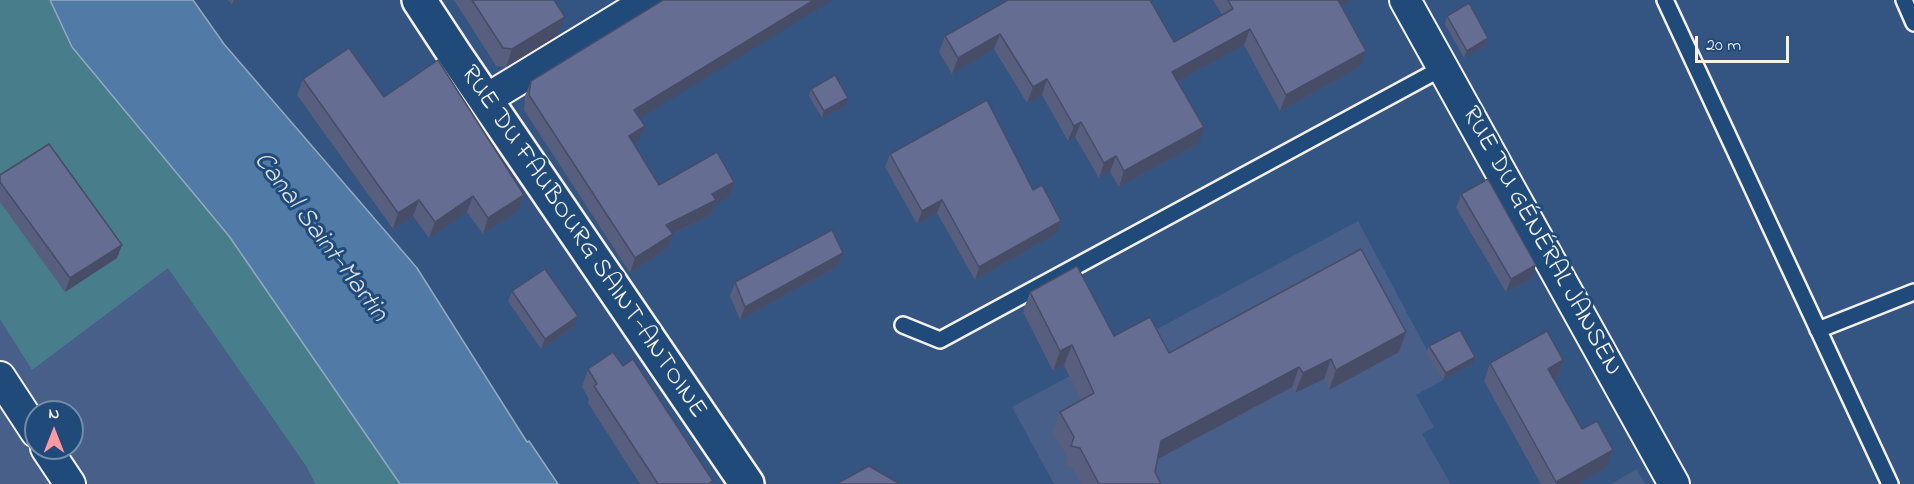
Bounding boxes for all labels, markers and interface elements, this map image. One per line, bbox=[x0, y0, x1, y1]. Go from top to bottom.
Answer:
scale bar bbox=[1698, 24, 1792, 62]
text: 20 m bbox=[1706, 33, 1741, 59]
street label: RUE DU FAUBOURG SAINT-ANTOINE bbox=[452, 61, 712, 425]
street label: RUE DU GÉNÉRAL JANSEN bbox=[1453, 102, 1627, 382]
water label: Canal Saint-Martin bbox=[245, 147, 393, 329]
north arrow bbox=[24, 400, 84, 460]
text: N bbox=[49, 402, 59, 426]

